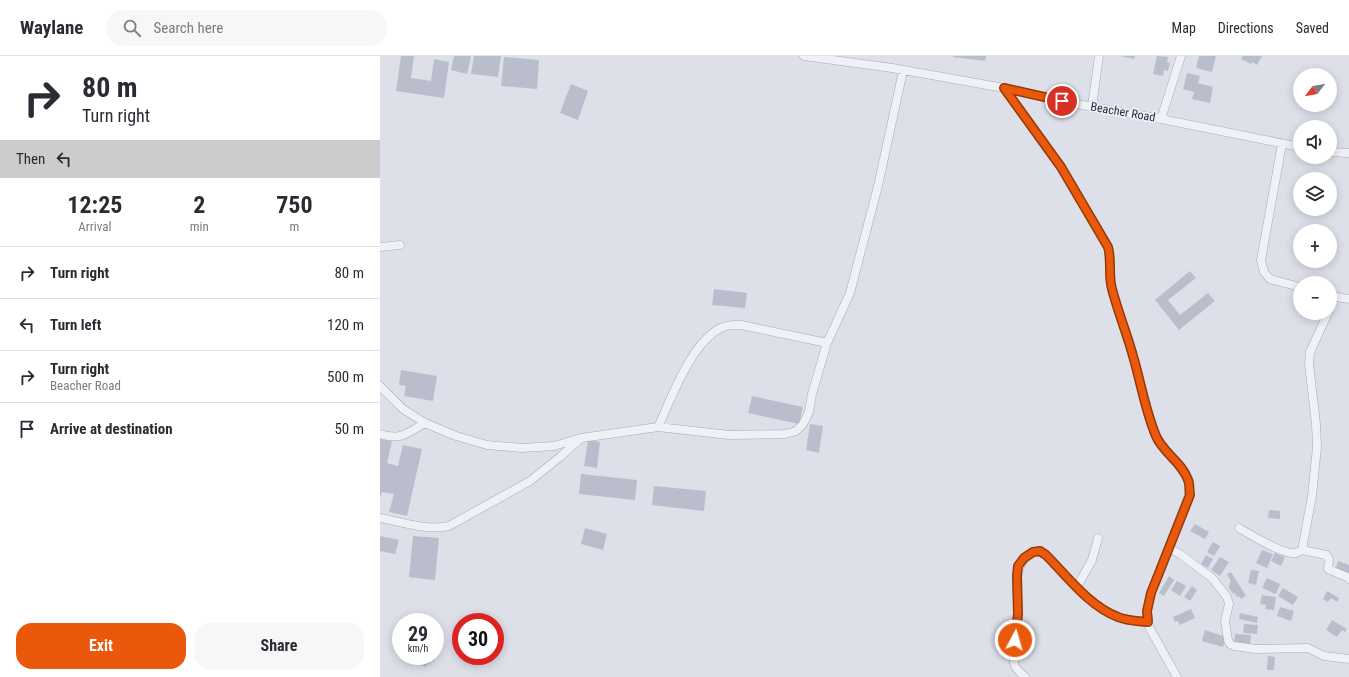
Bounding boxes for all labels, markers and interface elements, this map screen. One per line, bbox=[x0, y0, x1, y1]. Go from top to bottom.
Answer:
search box bbox=[107, 10, 387, 46]
text: Waylane bbox=[20, 16, 83, 39]
icon: search bbox=[121, 17, 143, 39]
text: Search here bbox=[153, 19, 223, 37]
text: Map bbox=[1172, 20, 1196, 36]
text: Directions bbox=[1218, 20, 1274, 36]
text: Saved bbox=[1296, 20, 1329, 36]
north arrow bbox=[1293, 68, 1337, 112]
map controls bbox=[1293, 68, 1337, 320]
text: 80 m bbox=[82, 71, 138, 104]
icon: right bbox=[16, 72, 68, 124]
pin bbox=[1045, 84, 1079, 118]
icon: arrive bbox=[1051, 90, 1073, 112]
street label: Beacher Road bbox=[1090, 99, 1156, 125]
text: Turn right bbox=[82, 105, 150, 126]
button: sound bbox=[1293, 120, 1337, 164]
icon: left bbox=[53, 148, 75, 170]
text: Then bbox=[16, 150, 45, 168]
button: layers bbox=[1293, 172, 1337, 216]
text: 12:25 bbox=[67, 191, 122, 219]
text: 2 bbox=[193, 191, 205, 219]
text: 750 bbox=[276, 191, 313, 219]
text: Arrival bbox=[78, 219, 111, 234]
text: min bbox=[190, 219, 209, 234]
text: m bbox=[290, 219, 299, 234]
button: + bbox=[1293, 224, 1337, 268]
icon: right bbox=[16, 262, 38, 284]
text: Turn right bbox=[50, 264, 109, 282]
text: 80 m bbox=[334, 264, 364, 282]
button: − bbox=[1293, 276, 1337, 320]
icon: left bbox=[16, 314, 38, 336]
text: Turn left bbox=[50, 316, 101, 334]
text: 120 m bbox=[327, 316, 364, 334]
text: Turn right bbox=[50, 360, 109, 378]
icon: right bbox=[16, 366, 38, 388]
text: 500 m bbox=[327, 368, 364, 386]
text: Beacher Road bbox=[50, 378, 121, 393]
icon: arrive bbox=[16, 418, 38, 440]
text: Arrive at destination bbox=[50, 420, 173, 438]
text: 50 m bbox=[334, 420, 364, 438]
speed limit sign: 30 bbox=[452, 613, 504, 665]
position arrow bbox=[994, 619, 1036, 661]
text: 29 bbox=[408, 622, 428, 646]
button: Exit bbox=[16, 623, 186, 669]
button: Share bbox=[194, 623, 364, 669]
text: km/h bbox=[408, 643, 428, 654]

